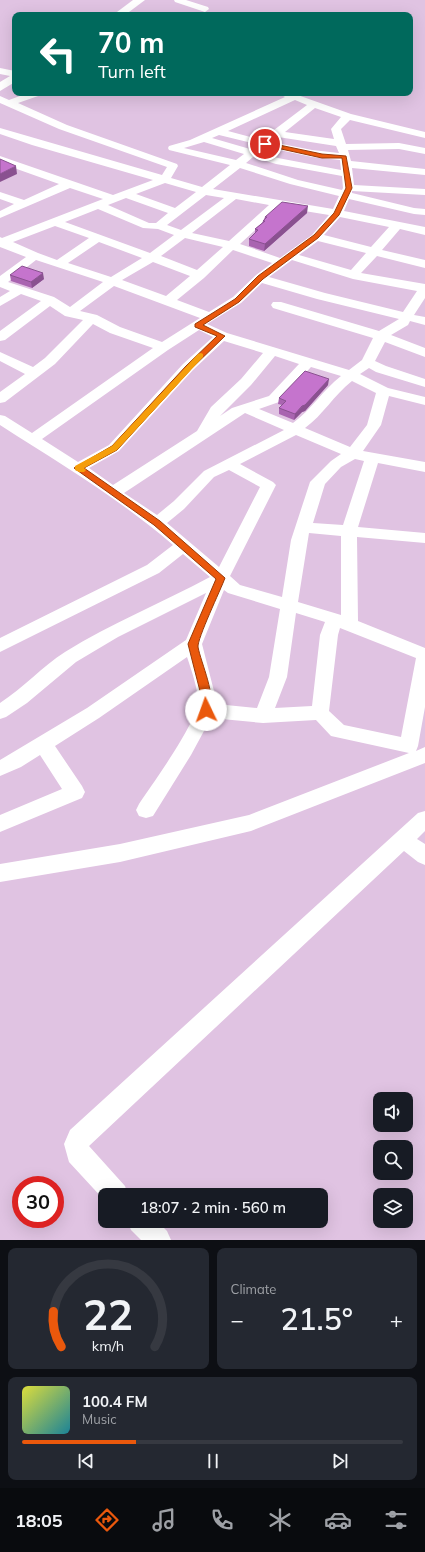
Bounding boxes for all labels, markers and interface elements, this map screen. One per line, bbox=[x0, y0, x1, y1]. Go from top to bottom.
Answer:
text: 70 m bbox=[98, 25, 164, 60]
icon: left bbox=[32, 28, 84, 80]
text: Turn left bbox=[98, 60, 166, 83]
pin bbox=[248, 127, 282, 161]
icon: arrive bbox=[254, 133, 276, 155]
position arrow bbox=[185, 689, 227, 731]
map controls bbox=[373, 1092, 413, 1228]
button: sound bbox=[373, 1092, 413, 1132]
button: search bbox=[373, 1140, 413, 1180]
speed limit sign: 30 bbox=[12, 1176, 64, 1228]
button: layers bbox=[373, 1188, 413, 1228]
text: 18:07 · 2 min · 560 m bbox=[140, 1198, 286, 1217]
text: Climate bbox=[231, 1281, 276, 1297]
text: 22 bbox=[83, 1287, 133, 1339]
text: 21.5° bbox=[281, 1300, 353, 1338]
text: − bbox=[231, 1306, 244, 1334]
text: + bbox=[390, 1306, 403, 1334]
text: km/h bbox=[92, 1336, 124, 1354]
text: 100.4 FM bbox=[82, 1392, 147, 1411]
text: Music bbox=[82, 1411, 117, 1427]
icon: previous bbox=[75, 1450, 97, 1472]
icon: pause bbox=[202, 1450, 224, 1472]
icon: next bbox=[329, 1450, 351, 1472]
icon: directions bbox=[93, 1506, 121, 1534]
icon: music bbox=[150, 1506, 178, 1534]
icon: phone bbox=[208, 1506, 236, 1534]
icon: climate bbox=[266, 1506, 294, 1534]
icon: car bbox=[324, 1506, 352, 1534]
icon: filters bbox=[382, 1506, 410, 1534]
text: 18:05 bbox=[15, 1509, 63, 1532]

